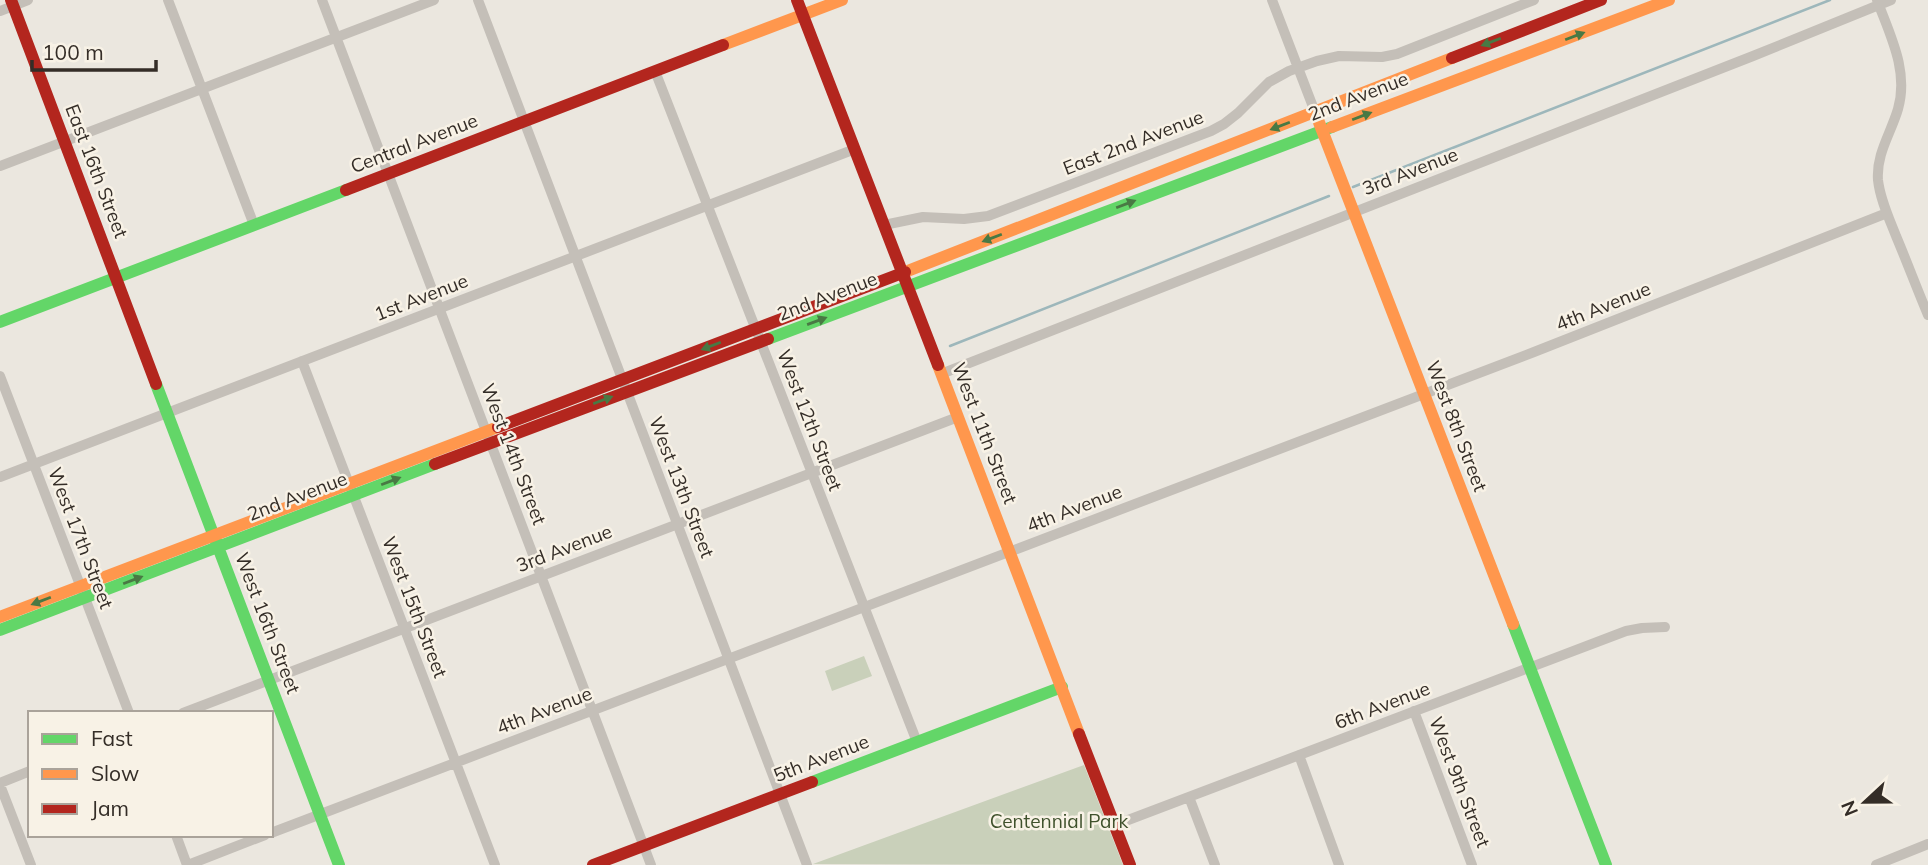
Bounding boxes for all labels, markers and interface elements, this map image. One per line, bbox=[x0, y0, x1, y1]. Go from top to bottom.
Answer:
scale bar bbox=[32, 28, 156, 72]
one-way arrow bbox=[1564, 30, 1585, 41]
one-way arrow bbox=[1481, 36, 1502, 47]
text: 100 m bbox=[42, 39, 104, 65]
street label: 2nd Avenue bbox=[1305, 66, 1411, 126]
street label: East 16th Street bbox=[60, 101, 134, 242]
street label: East 2nd Avenue bbox=[1059, 104, 1207, 180]
street label: Central Avenue bbox=[347, 108, 481, 178]
one-way arrow bbox=[1351, 110, 1372, 121]
one-way arrow bbox=[1269, 120, 1290, 131]
street label: 3rd Avenue bbox=[1359, 142, 1461, 200]
one-way arrow bbox=[1115, 198, 1136, 209]
one-way arrow bbox=[982, 232, 1003, 243]
street label: 2nd Avenue bbox=[774, 266, 880, 326]
street label: 1st Avenue bbox=[371, 268, 471, 326]
street label: 4th Avenue bbox=[1552, 276, 1654, 336]
one-way arrow bbox=[806, 315, 827, 326]
one-way arrow bbox=[701, 341, 722, 352]
street label: West 12th Street bbox=[772, 346, 848, 494]
street label: West 8th Street bbox=[1421, 357, 1493, 495]
street label: West 11th Street bbox=[947, 359, 1023, 507]
street label: West 14th Street bbox=[476, 380, 552, 528]
one-way arrow bbox=[593, 394, 614, 405]
street label: West 13th Street bbox=[644, 413, 720, 561]
street label: West 17th Street bbox=[43, 464, 119, 612]
street label: 2nd Avenue bbox=[244, 466, 350, 526]
one-way arrow bbox=[380, 476, 401, 487]
street label: 4th Avenue bbox=[1023, 479, 1125, 537]
street label: 3rd Avenue bbox=[513, 519, 615, 577]
street label: West 15th Street bbox=[377, 533, 453, 681]
street label: West 16th Street bbox=[230, 549, 306, 697]
one-way arrow bbox=[122, 575, 143, 586]
one-way arrow bbox=[30, 596, 51, 607]
street label: 6th Avenue bbox=[1331, 676, 1433, 734]
street label: 4th Avenue bbox=[493, 681, 595, 739]
legend bbox=[28, 711, 273, 837]
street label: West 9th Street bbox=[1424, 713, 1496, 851]
text: Fast bbox=[91, 725, 133, 751]
street label: 5th Avenue bbox=[770, 729, 872, 787]
text: Slow bbox=[91, 760, 139, 786]
north arrow bbox=[1830, 767, 1900, 837]
text: Jam bbox=[91, 795, 129, 821]
text: N bbox=[1835, 797, 1863, 820]
park label: Centennial Park bbox=[990, 809, 1128, 833]

